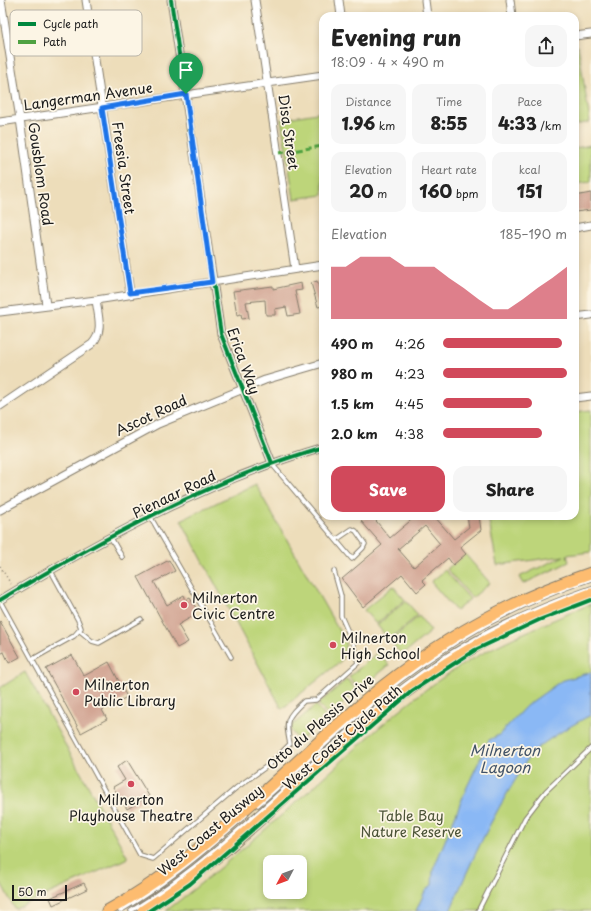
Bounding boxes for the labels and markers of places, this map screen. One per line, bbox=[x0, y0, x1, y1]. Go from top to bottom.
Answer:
pin bbox=[169, 53, 203, 94]
place label: Milnerton Civic Centre bbox=[192, 587, 275, 624]
marker: Milnerton Civic Centre bbox=[179, 600, 189, 610]
place label: Milnerton High School bbox=[341, 627, 420, 664]
marker: Milnerton High School bbox=[328, 640, 338, 650]
place label: Milnerton Public Library bbox=[84, 674, 176, 711]
marker: Milnerton Public Library bbox=[71, 687, 81, 697]
marker: Milnerton Playhouse Theatre bbox=[126, 779, 136, 789]
place label: Milnerton Playhouse Theatre bbox=[69, 789, 193, 826]

